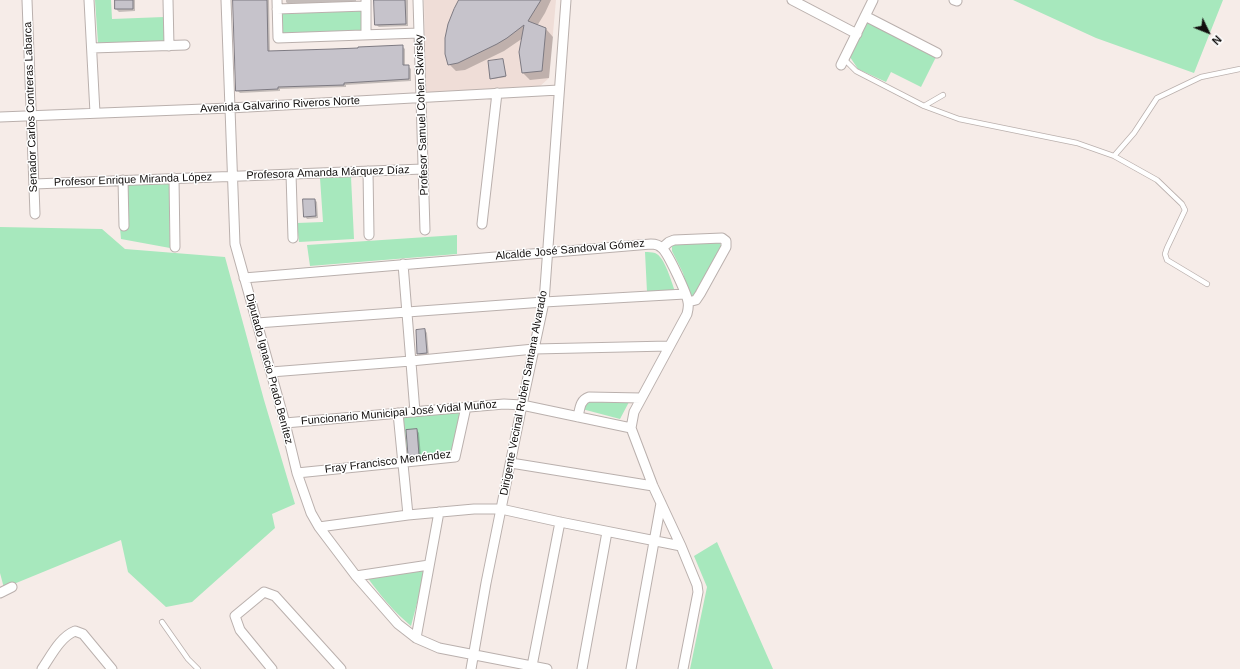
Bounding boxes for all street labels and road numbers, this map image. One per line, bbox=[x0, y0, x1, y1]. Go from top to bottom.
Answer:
street label: Senador Carlos Contreras Labarca bbox=[21, 22, 41, 192]
street label: Profesor Samuel Cohen Skvirsky bbox=[413, 34, 431, 196]
street label: Avenida Galvarino Riveros Norte bbox=[200, 94, 360, 116]
street label: Profesora Amanda Márquez Díaz bbox=[246, 164, 410, 182]
street label: Profesor Enrique Miranda López bbox=[54, 171, 212, 189]
street label: Alcalde José Sandoval Gómez bbox=[495, 237, 645, 263]
street label: Dirigente Vecinal Rubén Santana Alvarado bbox=[498, 289, 550, 497]
street label: Diputado Ignacio Prado Benítez bbox=[243, 292, 295, 446]
street label: Funcionario Municipal José Vidal Muñoz bbox=[300, 398, 498, 428]
street label: Fray Francisco Menéndez bbox=[324, 448, 452, 476]

